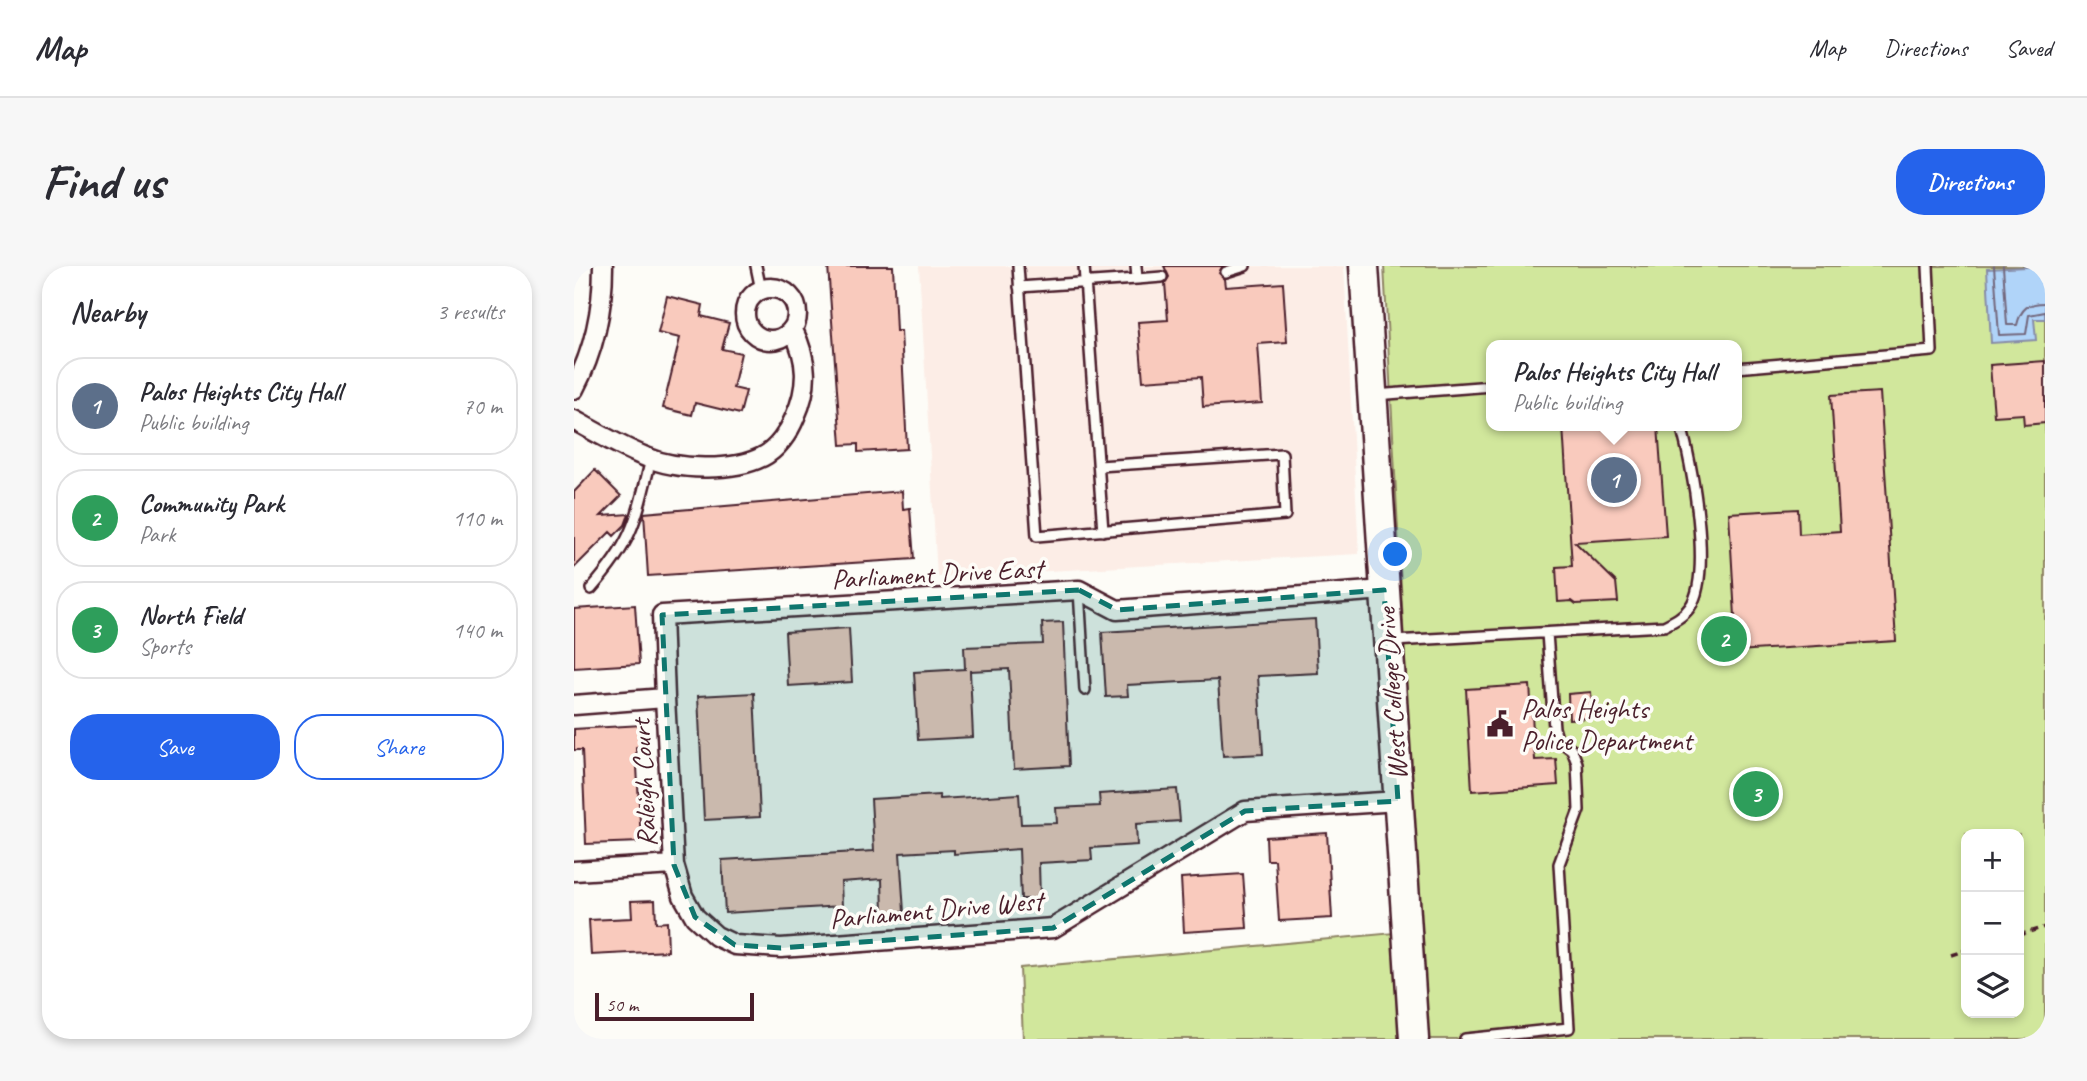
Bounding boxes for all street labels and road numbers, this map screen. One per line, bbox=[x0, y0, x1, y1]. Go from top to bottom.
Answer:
street label: Parliament Drive East bbox=[830, 550, 1047, 597]
street label: West College Drive bbox=[1368, 605, 1415, 781]
street label: Raleigh Court bbox=[623, 715, 664, 848]
street label: Parliament Drive West bbox=[828, 882, 1048, 936]

